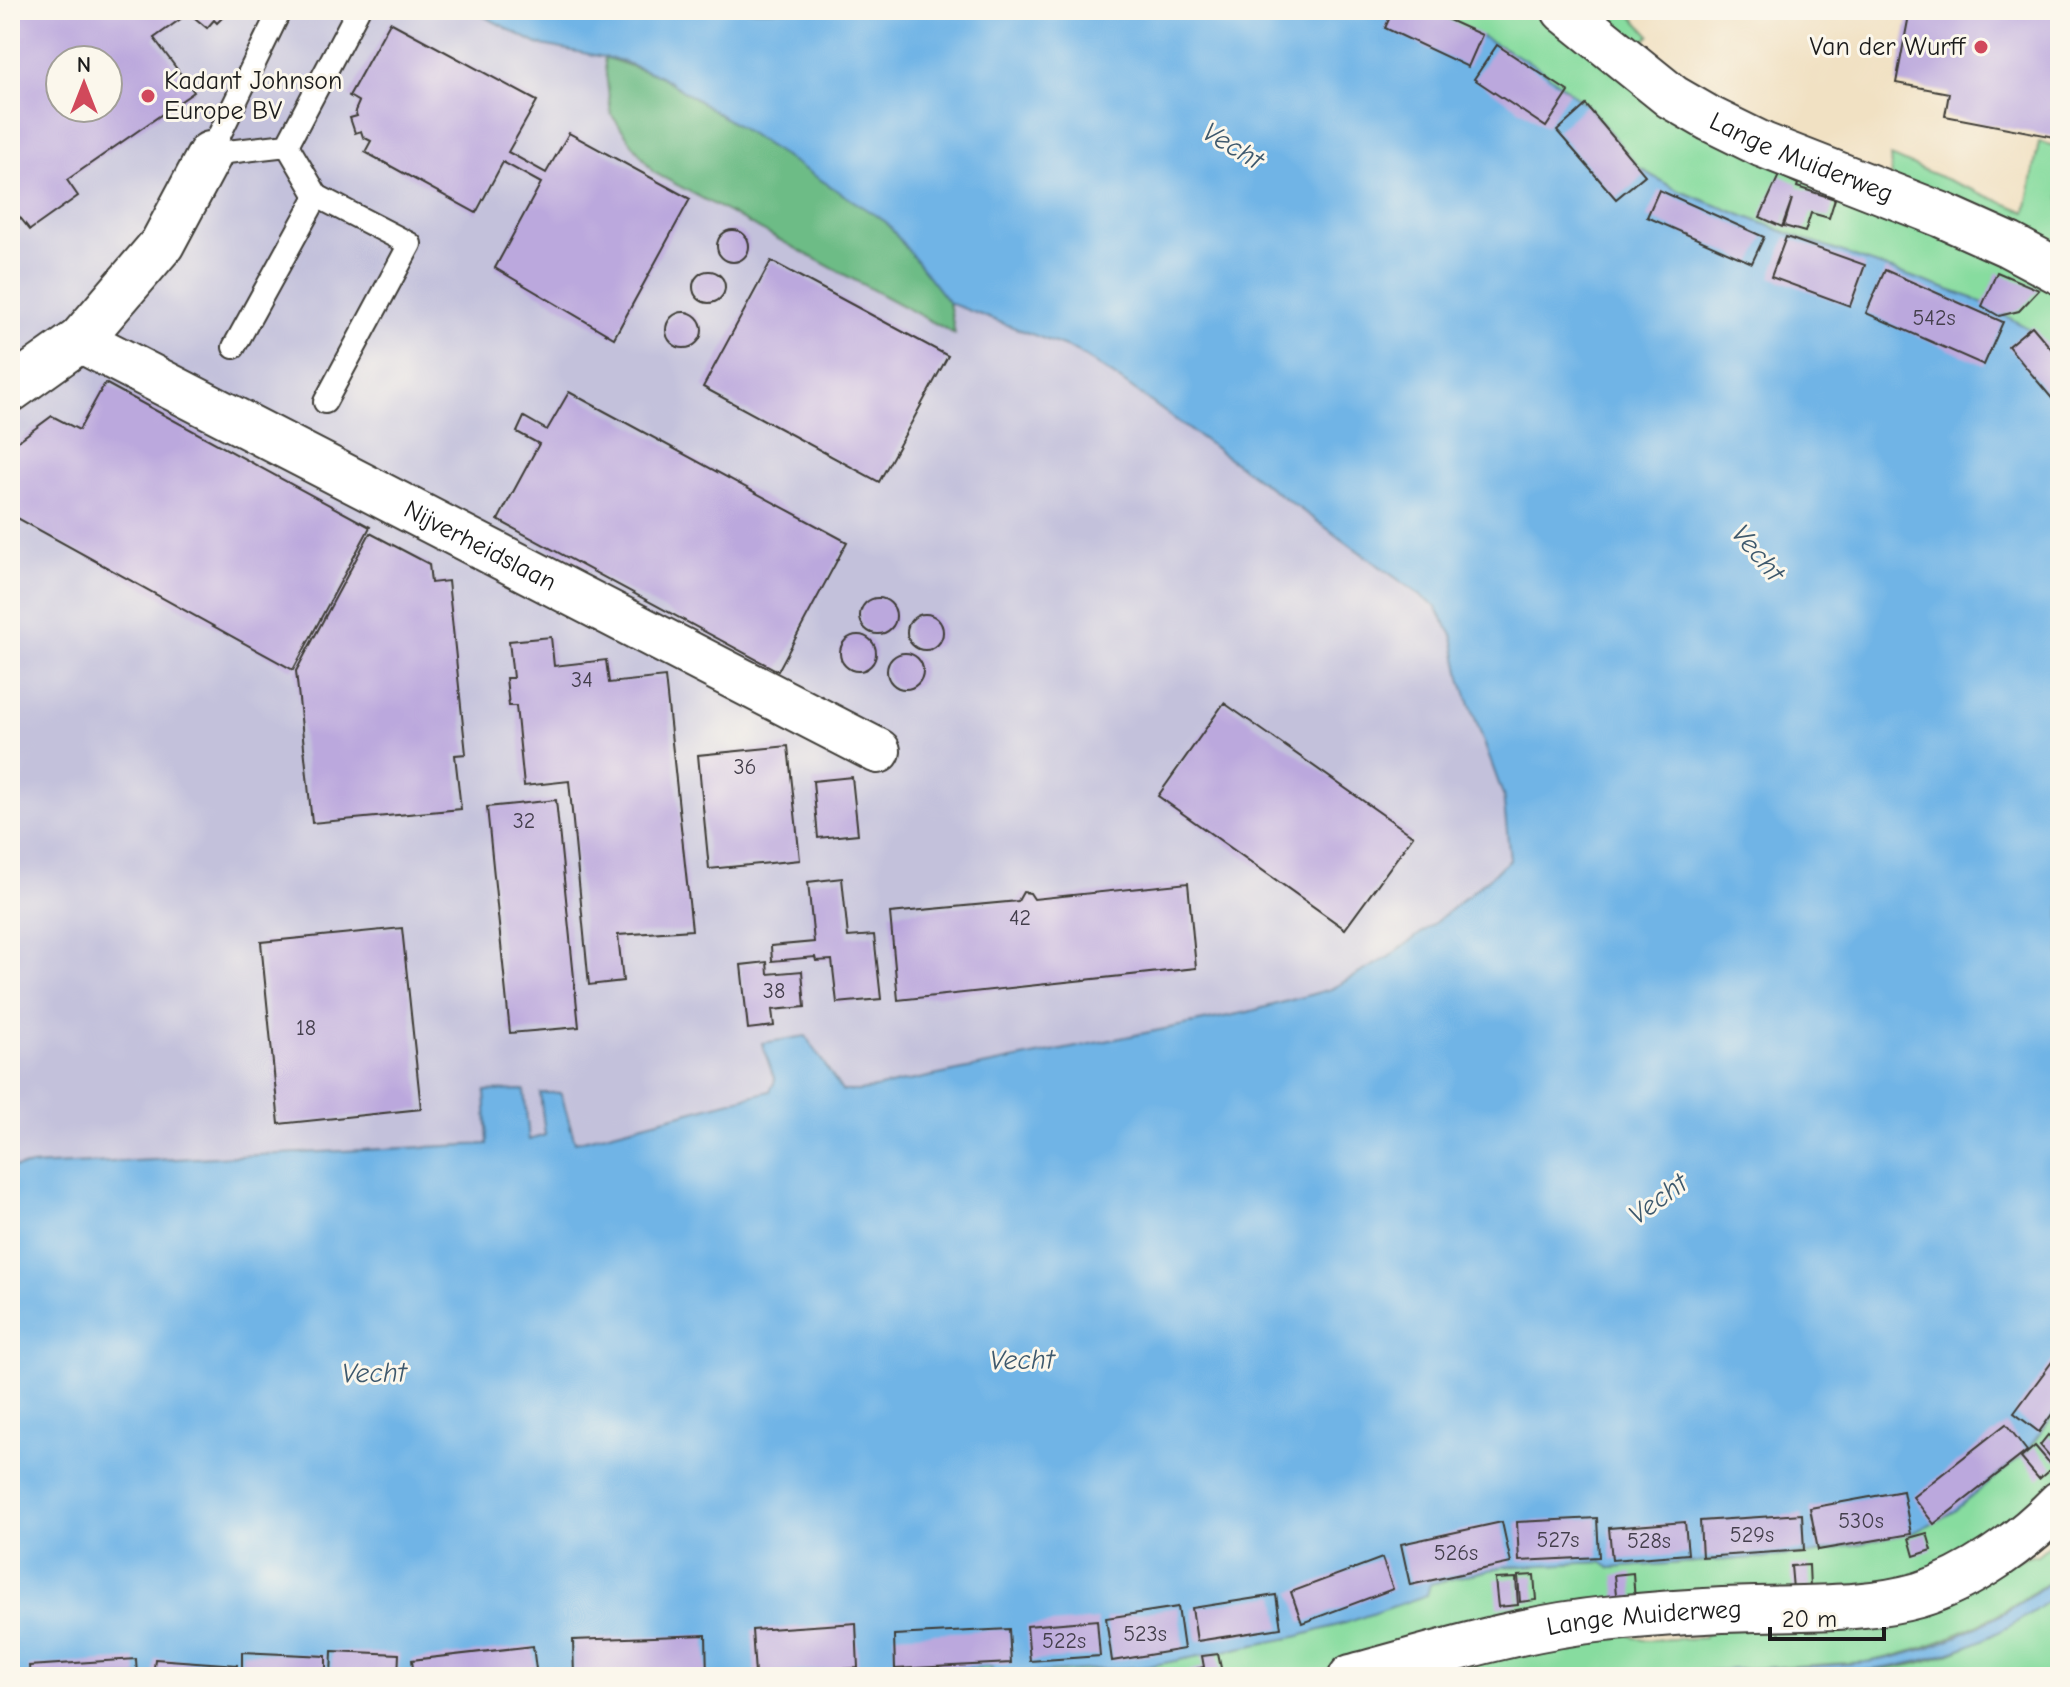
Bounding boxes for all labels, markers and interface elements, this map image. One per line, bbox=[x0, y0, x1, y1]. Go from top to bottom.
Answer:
place label: Van der Wurff bbox=[1810, 32, 1967, 62]
marker: Van der Wurff bbox=[1972, 38, 1990, 56]
north arrow bbox=[44, 44, 124, 124]
text: N bbox=[77, 52, 91, 78]
place label: Kadant Johnson Europe BV bbox=[164, 66, 343, 126]
marker: Kadant Johnson Europe BV bbox=[139, 87, 157, 105]
street label: Lange Muiderweg bbox=[1705, 106, 1897, 209]
water label: Vecht bbox=[1197, 116, 1271, 178]
house number: 542s bbox=[1912, 305, 1956, 331]
street label: Nijverheidslaan bbox=[399, 494, 561, 598]
water label: Vecht bbox=[1725, 518, 1793, 590]
house number: 34 bbox=[571, 667, 593, 693]
house number: 36 bbox=[733, 754, 757, 780]
house number: 32 bbox=[513, 808, 535, 834]
house number: 42 bbox=[1009, 905, 1031, 931]
house number: 38 bbox=[763, 978, 785, 1004]
house number: 18 bbox=[296, 1015, 316, 1041]
water label: Vecht bbox=[1622, 1166, 1695, 1231]
water label: Vecht bbox=[989, 1343, 1057, 1377]
water label: Vecht bbox=[341, 1356, 409, 1390]
house number: 530s bbox=[1838, 1508, 1884, 1534]
house number: 529s bbox=[1730, 1522, 1774, 1548]
house number: 527s bbox=[1537, 1527, 1579, 1553]
house number: 528s bbox=[1627, 1528, 1671, 1554]
house number: 526s bbox=[1434, 1540, 1478, 1566]
scale bar bbox=[1770, 1591, 1884, 1641]
street label: Lange Muiderweg bbox=[1544, 1594, 1742, 1642]
text: 20 m bbox=[1782, 1605, 1837, 1633]
house number: 523s bbox=[1123, 1621, 1167, 1647]
house number: 522s bbox=[1042, 1628, 1086, 1654]

